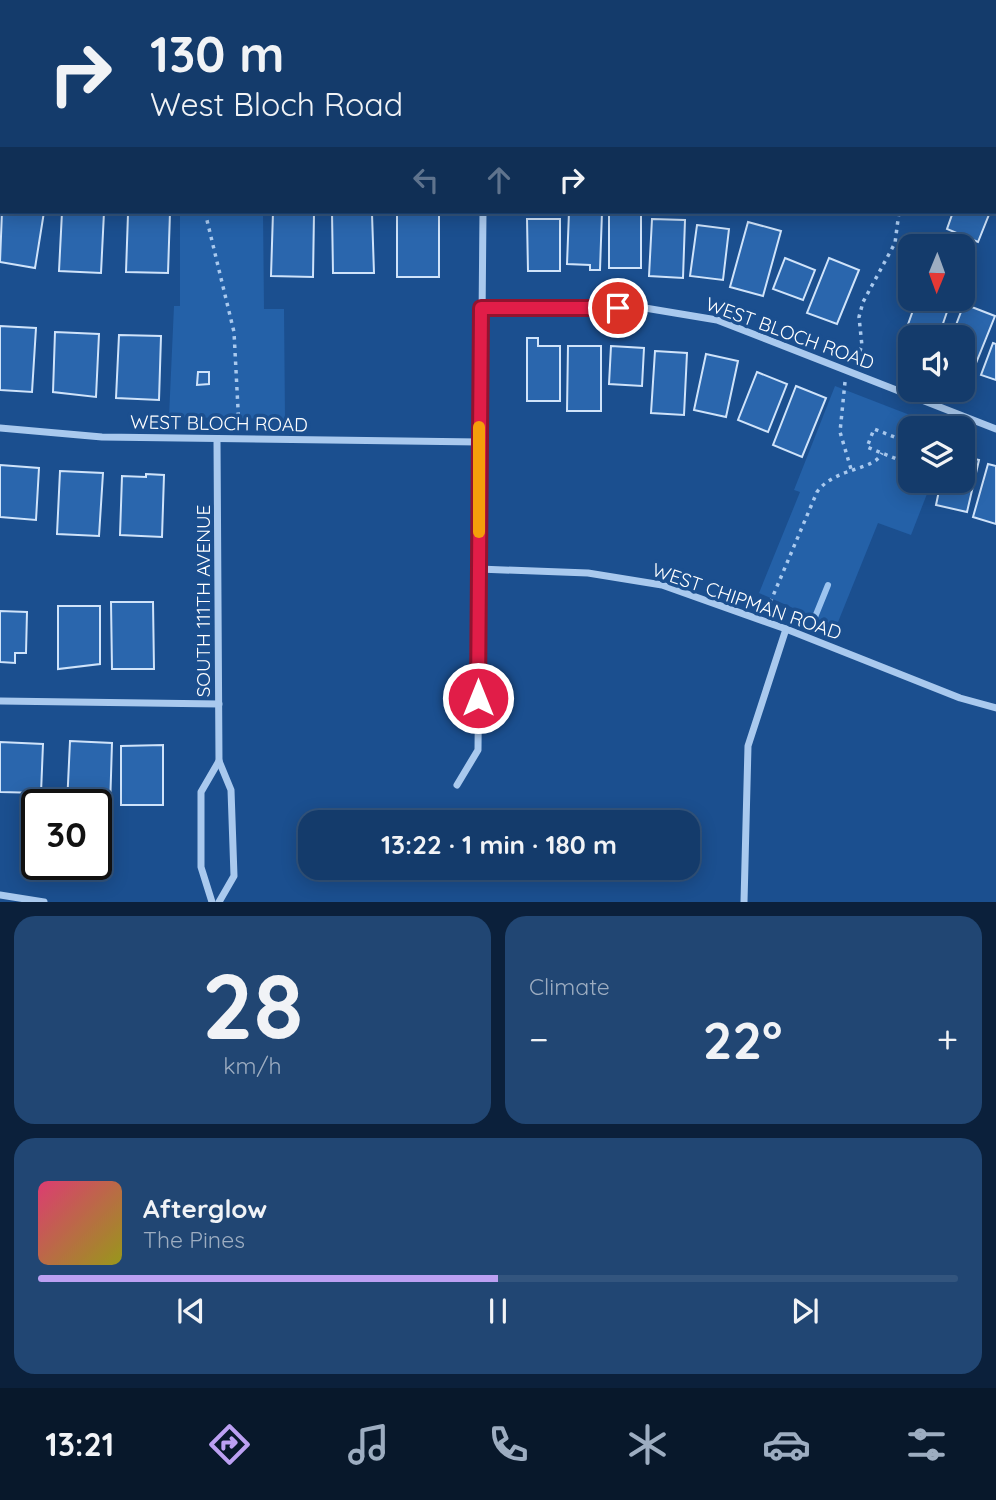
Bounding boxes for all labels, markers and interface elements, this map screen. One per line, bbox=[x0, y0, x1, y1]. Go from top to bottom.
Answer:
text: 130 m bbox=[150, 23, 284, 84]
icon: right bbox=[35, 28, 126, 119]
text: West Bloch Road bbox=[150, 84, 403, 124]
icon: left bbox=[407, 161, 445, 199]
icon: ahead bbox=[480, 161, 518, 199]
icon: right bbox=[553, 161, 591, 199]
north arrow bbox=[898, 234, 975, 312]
map controls bbox=[898, 234, 975, 493]
pin bbox=[588, 278, 648, 338]
icon: arrive bbox=[599, 289, 637, 327]
street label: WEST BLOCH ROAD bbox=[702, 291, 878, 375]
button: sound bbox=[898, 325, 975, 402]
street label: WEST BLOCH ROAD bbox=[130, 409, 308, 437]
button: layers bbox=[898, 416, 975, 493]
street label: SOUTH 111TH AVENUE bbox=[191, 505, 215, 697]
street label: WEST CHIPMAN ROAD bbox=[649, 557, 845, 645]
position arrow bbox=[441, 661, 515, 735]
speed limit sign: 30 bbox=[21, 789, 112, 880]
text: 13:22 · 1 min · 180 m bbox=[381, 828, 617, 861]
text: 28 bbox=[202, 948, 303, 1062]
text: Climate bbox=[529, 972, 610, 1001]
text: 22° bbox=[703, 1007, 782, 1072]
text: − bbox=[529, 1015, 549, 1063]
text: + bbox=[937, 1015, 958, 1063]
text: km/h bbox=[223, 1051, 282, 1080]
text: Afterglow bbox=[143, 1192, 267, 1225]
text: The Pines bbox=[143, 1225, 245, 1254]
icon: previous bbox=[172, 1292, 210, 1330]
icon: pause bbox=[479, 1292, 517, 1330]
icon: next bbox=[786, 1292, 824, 1330]
icon: directions bbox=[205, 1420, 254, 1469]
icon: music bbox=[344, 1420, 393, 1469]
icon: phone bbox=[484, 1420, 533, 1469]
icon: climate bbox=[623, 1420, 672, 1469]
icon: car bbox=[762, 1420, 811, 1469]
icon: filters bbox=[902, 1420, 951, 1469]
text: 13:21 bbox=[45, 1424, 114, 1464]

